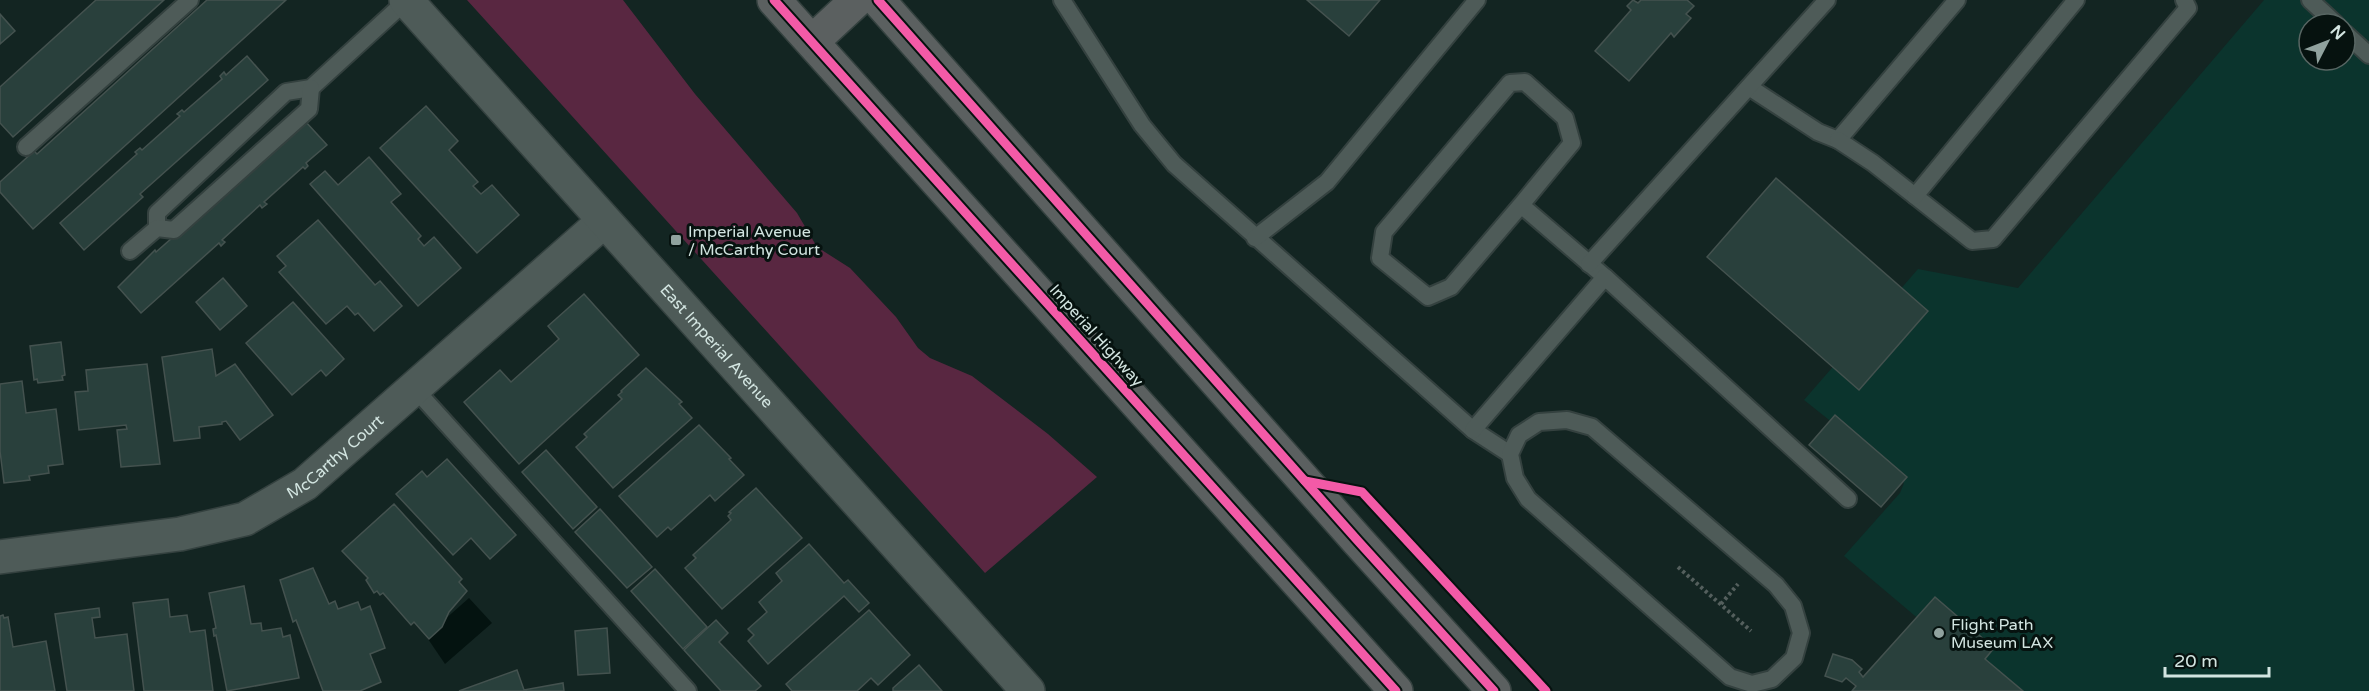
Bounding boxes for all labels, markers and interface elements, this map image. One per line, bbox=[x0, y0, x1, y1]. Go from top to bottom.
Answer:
north arrow bbox=[2297, 12, 2357, 72]
text: N bbox=[2326, 21, 2349, 44]
place label: Imperial Avenue / McCarthy Court bbox=[688, 222, 820, 260]
marker: Imperial Avenue / McCarthy Court bbox=[669, 233, 683, 247]
street label: East Imperial Avenue bbox=[655, 280, 777, 412]
street label: Imperial Highway bbox=[1045, 280, 1148, 391]
street label: McCarthy Court bbox=[283, 411, 388, 504]
place label: Flight Path Museum LAX bbox=[1951, 615, 2054, 653]
marker: Flight Path Museum LAX bbox=[1932, 626, 1946, 640]
scale bar bbox=[2165, 640, 2268, 678]
text: 20 m bbox=[2174, 650, 2218, 672]

